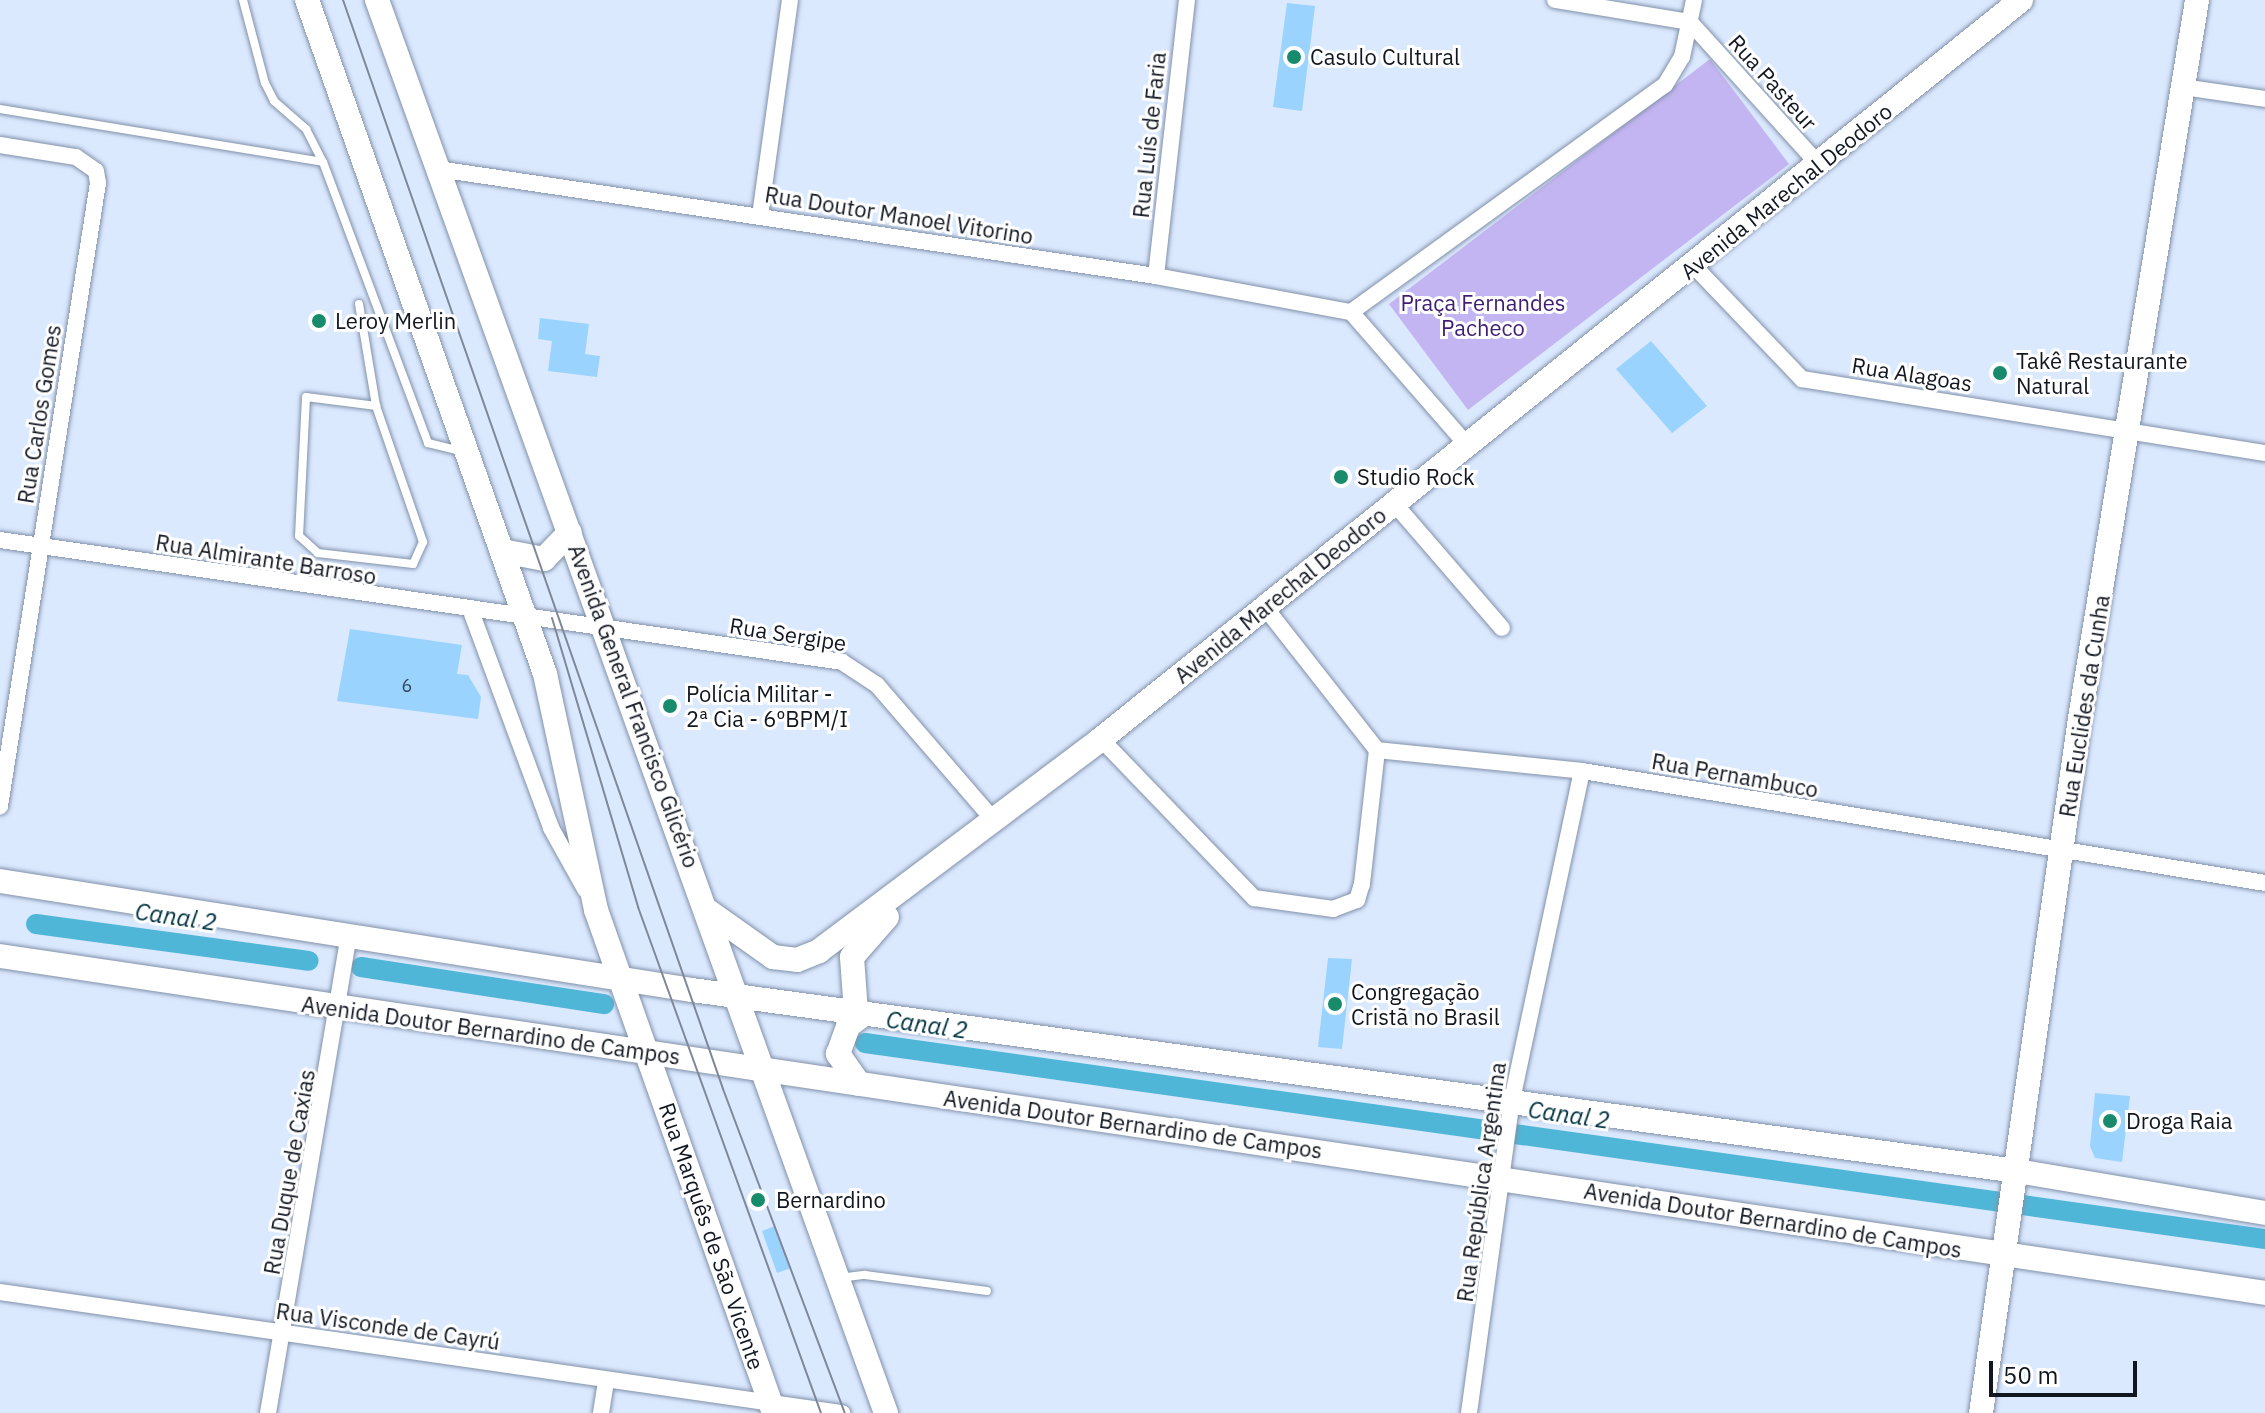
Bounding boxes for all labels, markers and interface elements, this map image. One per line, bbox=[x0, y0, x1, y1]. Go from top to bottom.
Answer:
street label: Rua Pasteur bbox=[1723, 29, 1823, 135]
place label: Casulo Cultural bbox=[1310, 44, 1460, 70]
marker: Casulo Cultural bbox=[1285, 48, 1303, 66]
street label: Rua Luís de Faria bbox=[1127, 51, 1171, 219]
street label: Avenida Marechal Deodoro bbox=[1675, 97, 1897, 285]
street label: Rua Doutor Manoel Vitorino bbox=[763, 181, 1035, 249]
park label: Praça Fernandes Pacheco bbox=[1400, 289, 1566, 340]
place label: Leroy Merlin bbox=[335, 308, 456, 334]
marker: Leroy Merlin bbox=[310, 312, 328, 330]
street label: Rua Carlos Gomes bbox=[12, 323, 66, 505]
place label: Takê Restaurante Natural bbox=[2016, 347, 2188, 398]
street label: Rua Alagoas bbox=[1850, 351, 1974, 397]
marker: Takê Restaurante Natural bbox=[1991, 364, 2009, 382]
place label: Studio Rock bbox=[1357, 464, 1475, 490]
marker: Studio Rock bbox=[1332, 468, 1350, 486]
street label: Avenida Marechal Deodoro bbox=[1169, 501, 1391, 689]
street label: Rua Almirante Barroso bbox=[154, 529, 378, 589]
street label: Avenida General Francisco Glicério bbox=[563, 541, 705, 871]
street label: Rua Euclides da Cunha bbox=[2053, 593, 2115, 819]
street label: Rua Sergipe bbox=[728, 612, 848, 656]
house number: 6 bbox=[402, 675, 412, 697]
place label: Polícia Militar - 2ª Cia - 6ºBPM/I bbox=[686, 680, 848, 732]
marker: Polícia Militar - 2ª Cia - 6ºBPM/I bbox=[661, 697, 679, 715]
street label: Rua Pernambuco bbox=[1650, 747, 1820, 803]
water label: Canal 2 bbox=[133, 897, 219, 937]
place label: Congregação Cristã no Brasil bbox=[1351, 978, 1500, 1030]
street label: Avenida Doutor Bernardino de Campos bbox=[300, 990, 682, 1070]
marker: Congregação Cristã no Brasil bbox=[1326, 995, 1344, 1013]
water label: Canal 2 bbox=[884, 1005, 970, 1045]
street label: Rua República Argentina bbox=[1451, 1060, 1511, 1304]
street label: Rua Duque de Caxias bbox=[258, 1067, 320, 1277]
street label: Avenida Doutor Bernardino de Campos bbox=[942, 1084, 1324, 1164]
water label: Canal 2 bbox=[1526, 1095, 1612, 1135]
street label: Rua Marquês de São Vicente bbox=[654, 1099, 770, 1373]
place label: Droga Raia bbox=[2126, 1108, 2232, 1134]
marker: Droga Raia bbox=[2101, 1112, 2119, 1130]
street label: Avenida Doutor Bernardino de Campos bbox=[1582, 1177, 1964, 1263]
place label: Bernardino bbox=[776, 1187, 886, 1213]
marker: Bernardino bbox=[747, 1189, 769, 1211]
street label: Rua Visconde de Cayrú bbox=[274, 1297, 502, 1355]
scale bar bbox=[1993, 1345, 2141, 1395]
text: 50 m bbox=[2003, 1359, 2058, 1391]

